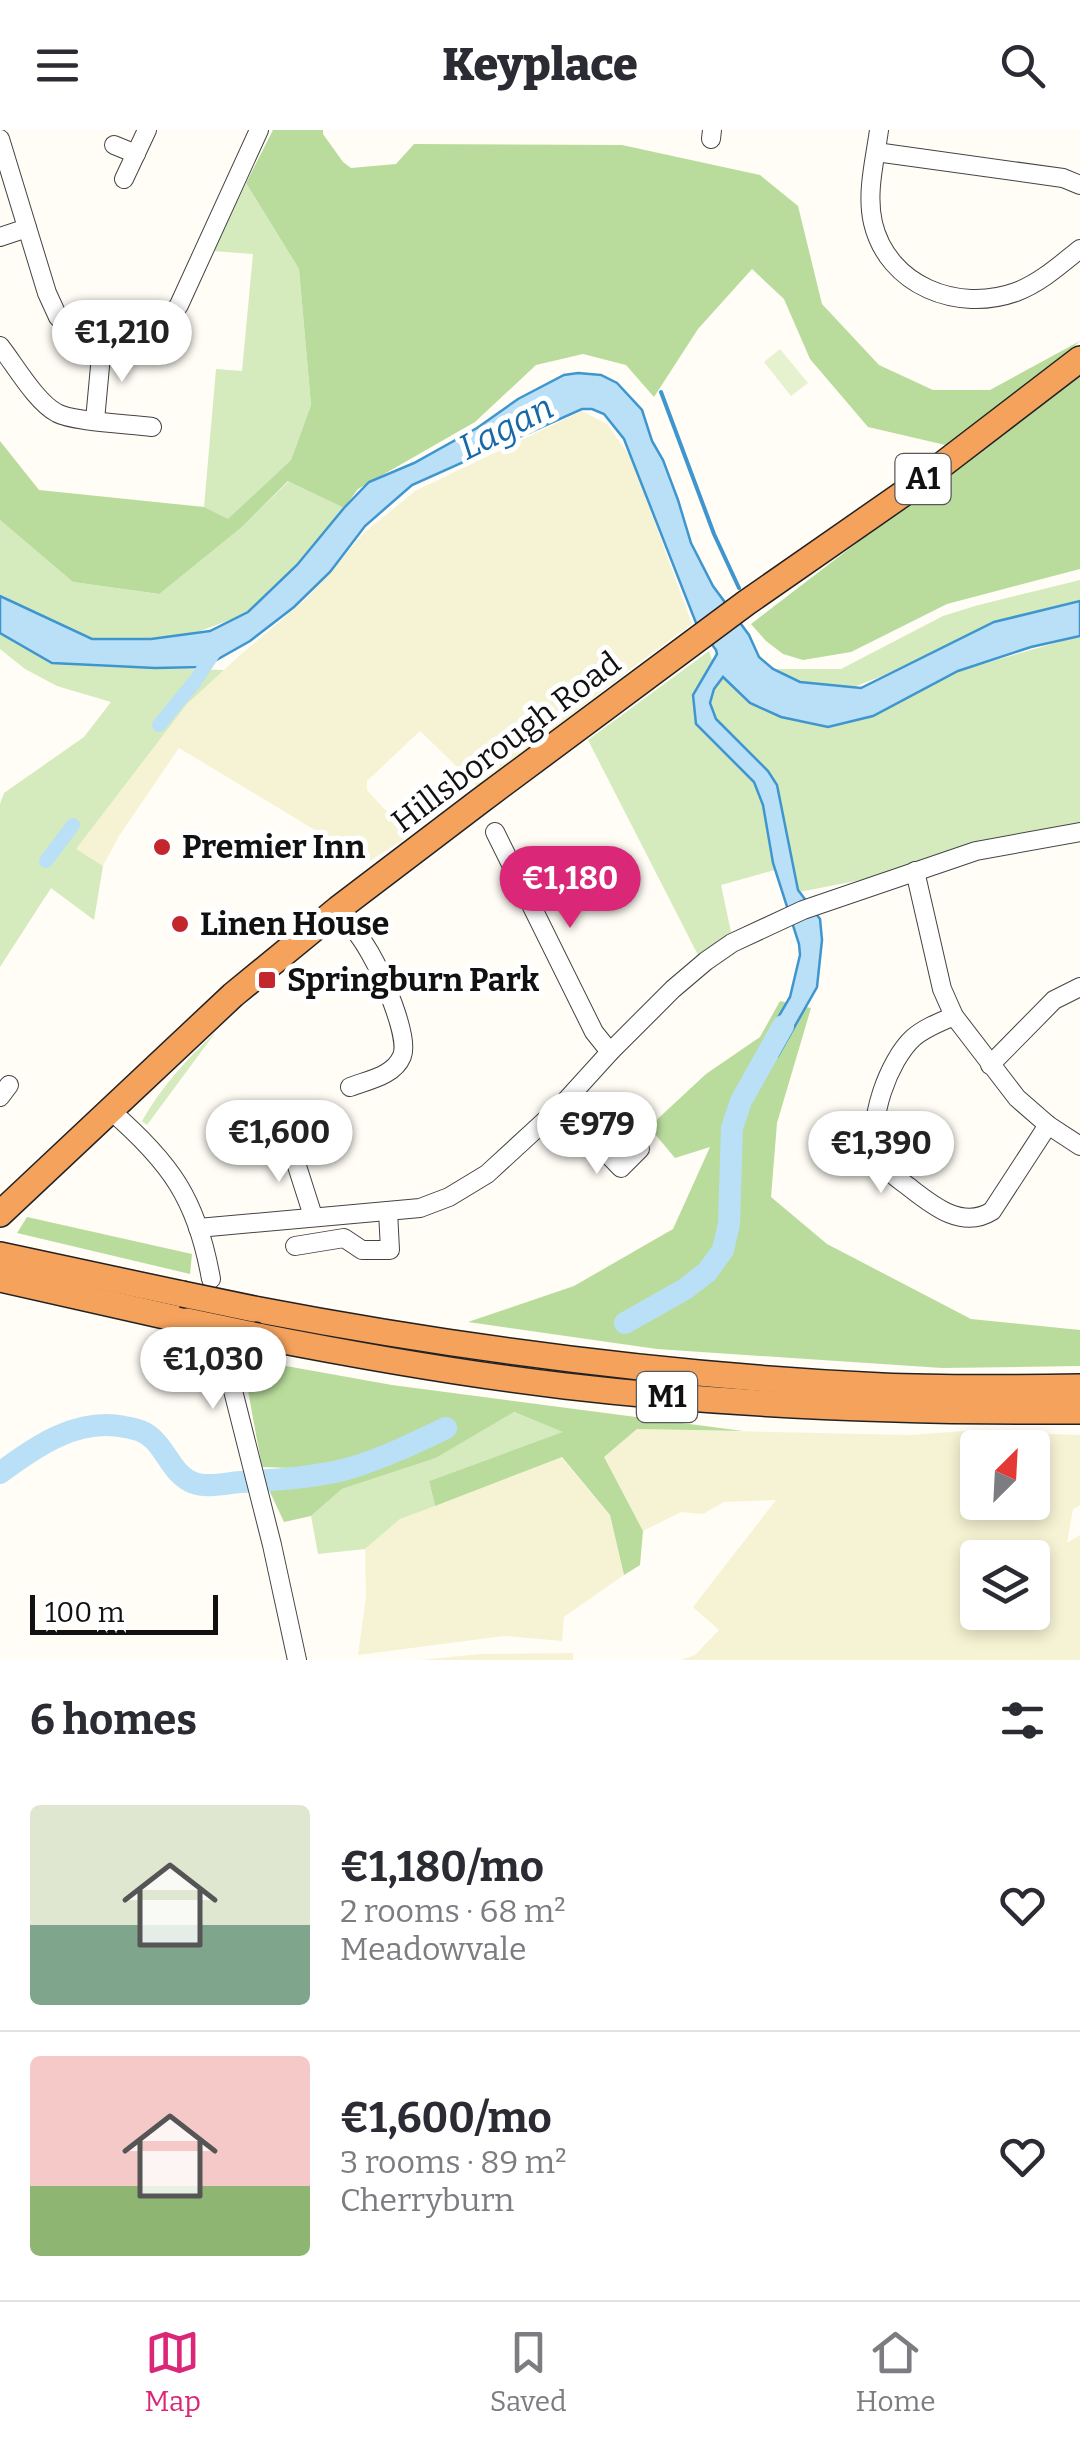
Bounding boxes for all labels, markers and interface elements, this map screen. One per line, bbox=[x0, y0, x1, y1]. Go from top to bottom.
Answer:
icon: menu bbox=[30, 38, 85, 93]
text: Keyplace bbox=[442, 38, 638, 92]
icon: search bbox=[995, 38, 1050, 93]
pin: €1,210 bbox=[41, 300, 203, 385]
text: €1,210 bbox=[74, 313, 170, 351]
water label: Lagan bbox=[452, 386, 560, 468]
road number: A1 bbox=[896, 454, 950, 504]
street label: Hillsborough Road bbox=[384, 644, 628, 840]
place label: Premier Inn bbox=[182, 828, 366, 866]
marker: Premier Inn bbox=[151, 836, 173, 858]
pin: €1,180 bbox=[489, 846, 651, 931]
text: €1,180 bbox=[522, 859, 618, 897]
place label: Linen House bbox=[200, 905, 389, 943]
marker: Linen House bbox=[169, 913, 191, 935]
place label: Springburn Park bbox=[287, 961, 539, 999]
marker: Springburn Park bbox=[256, 969, 278, 991]
pin: €979 bbox=[538, 1092, 656, 1177]
pin: €1,600 bbox=[198, 1100, 360, 1185]
text: €979 bbox=[559, 1105, 635, 1143]
pin: €1,390 bbox=[800, 1111, 962, 1196]
text: €1,600 bbox=[228, 1113, 330, 1151]
text: €1,390 bbox=[830, 1124, 932, 1162]
pin: €1,030 bbox=[132, 1327, 294, 1412]
text: €1,030 bbox=[162, 1340, 264, 1378]
road number: M1 bbox=[637, 1372, 697, 1422]
north arrow bbox=[960, 1430, 1050, 1520]
map controls bbox=[960, 1430, 1050, 1630]
button: layers bbox=[960, 1540, 1050, 1630]
scale bar bbox=[30, 1590, 218, 1634]
text: 100 m bbox=[45, 1596, 125, 1629]
icon: filters bbox=[995, 1693, 1050, 1748]
text: 6 homes bbox=[30, 1695, 197, 1745]
text: €1,180/mo bbox=[340, 1842, 544, 1892]
icon: home bbox=[110, 1845, 230, 1965]
icon: heart bbox=[995, 1878, 1050, 1933]
text: 2 rooms · 68 m² bbox=[340, 1892, 566, 1930]
text: Meadowvale bbox=[340, 1930, 526, 1968]
text: €1,600/mo bbox=[340, 2093, 552, 2143]
icon: home bbox=[110, 2096, 230, 2216]
icon: heart bbox=[995, 2129, 1050, 2184]
text: 3 rooms · 89 m² bbox=[340, 2143, 567, 2181]
text: Cherryburn bbox=[340, 2181, 514, 2219]
tab: Map bbox=[144, 2325, 201, 2418]
tab: Saved bbox=[490, 2325, 567, 2418]
tab: Home bbox=[856, 2325, 936, 2418]

